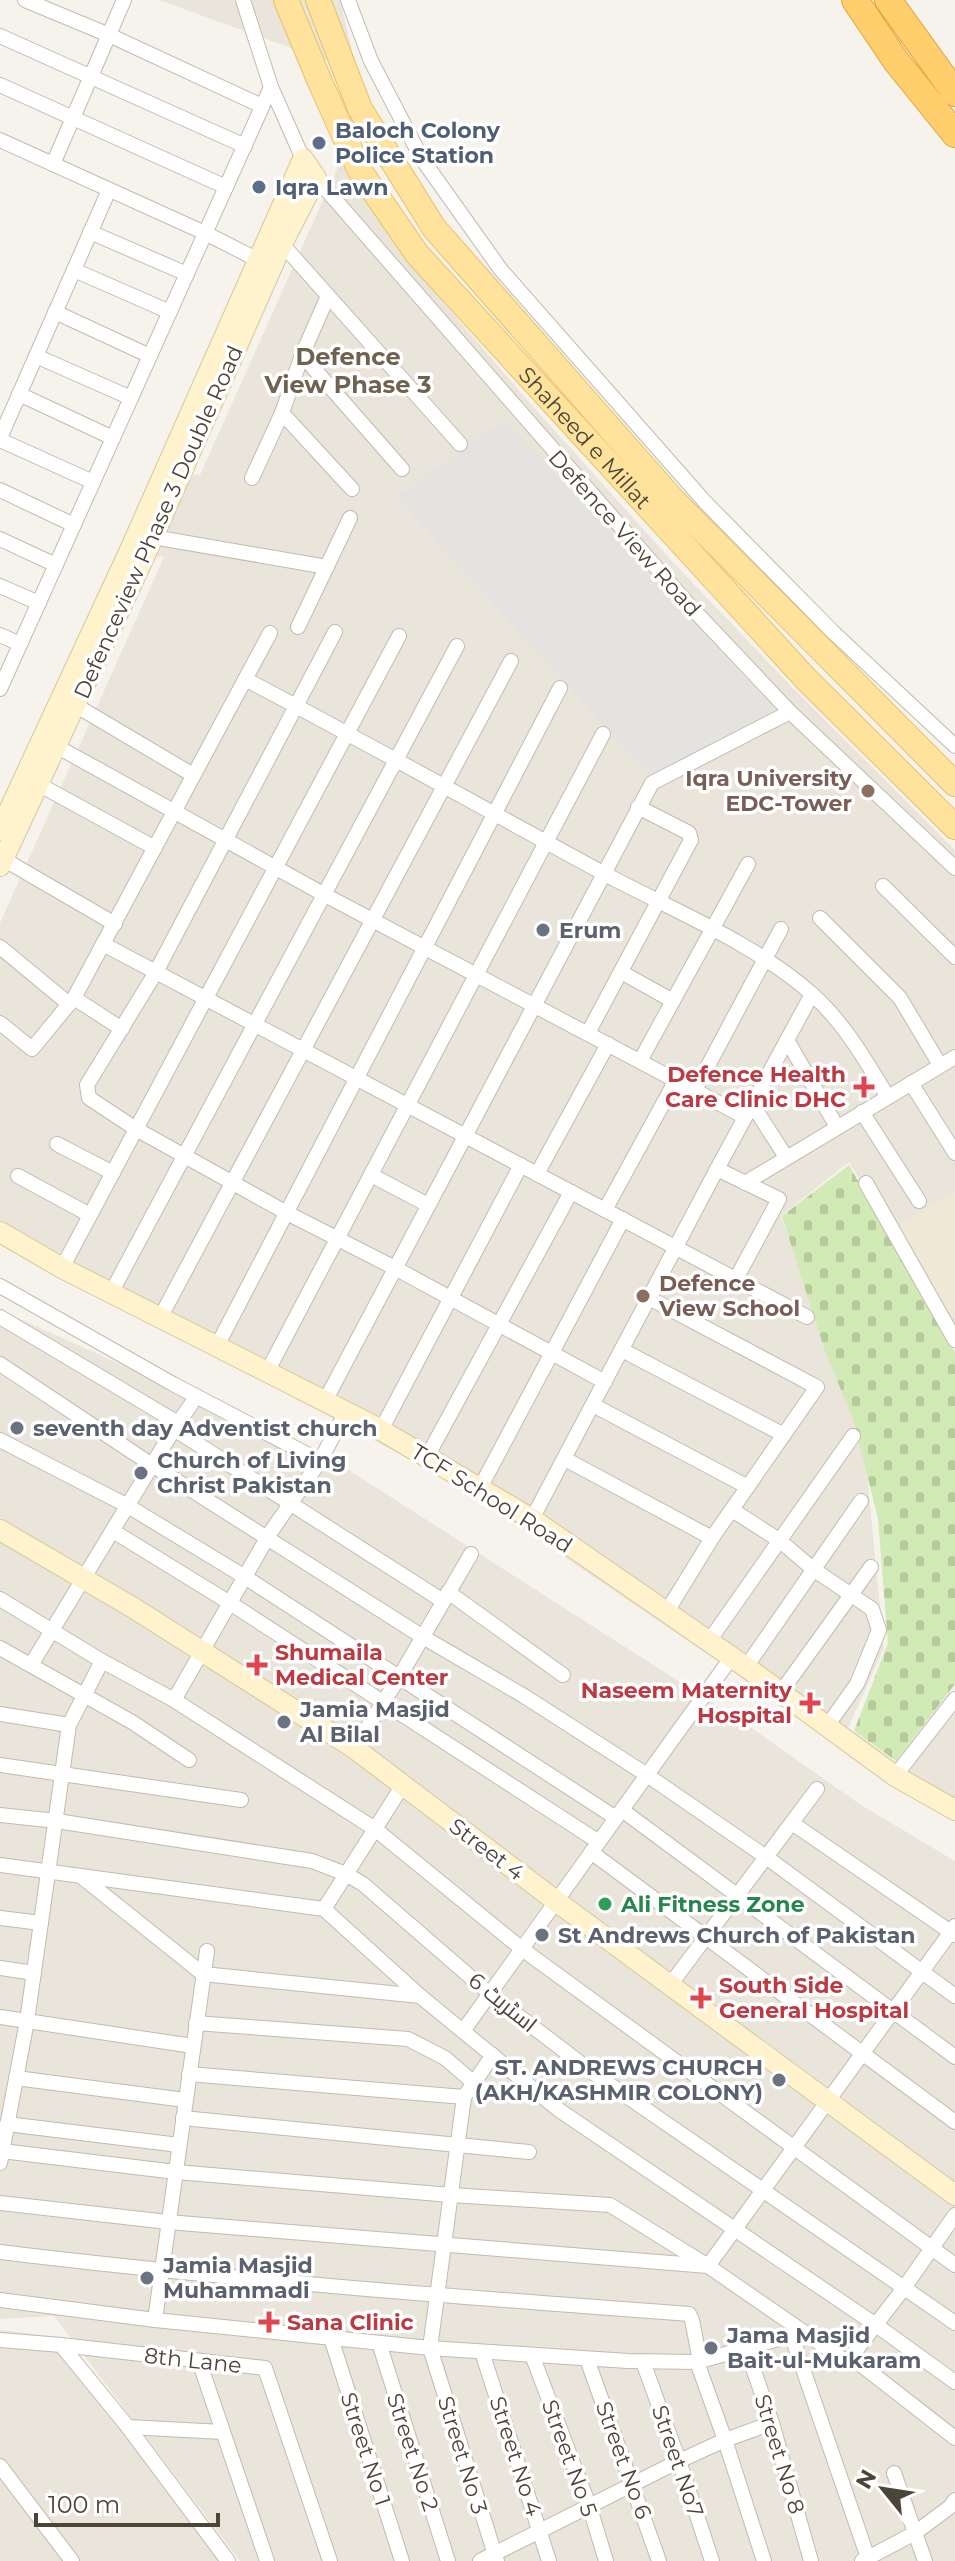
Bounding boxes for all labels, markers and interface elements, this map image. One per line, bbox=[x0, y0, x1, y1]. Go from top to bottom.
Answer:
place label: Baloch Colony Police Station bbox=[335, 117, 501, 169]
marker: Baloch Colony Police Station bbox=[310, 134, 328, 152]
place label: Iqra Lawn bbox=[275, 174, 388, 201]
marker: Iqra Lawn bbox=[250, 178, 268, 196]
street label: Defenceview Phase 3 Double Road bbox=[68, 341, 249, 703]
district label: Defence View Phase 3 bbox=[263, 342, 432, 399]
street label: Shaheed e Millat bbox=[513, 361, 657, 515]
street label: Defence View Road bbox=[543, 445, 706, 622]
place label: Iqra University EDC-Tower bbox=[685, 765, 853, 817]
marker: Iqra University EDC-Tower bbox=[859, 782, 877, 800]
place label: Erum bbox=[559, 917, 621, 944]
marker: Erum bbox=[534, 921, 552, 939]
place label: Defence Health Care Clinic DHC bbox=[665, 1061, 846, 1113]
marker: Defence Health Care Clinic DHC bbox=[853, 1076, 875, 1098]
place label: Defence View School bbox=[658, 1270, 800, 1322]
marker: Defence View School bbox=[634, 1287, 652, 1305]
place label: seventh day Adventist church bbox=[33, 1415, 377, 1442]
marker: seventh day Adventist church bbox=[8, 1419, 26, 1437]
street label: TCF School Road bbox=[406, 1438, 577, 1559]
place label: Church of Living Christ Pakistan bbox=[157, 1447, 346, 1499]
marker: Church of Living Christ Pakistan bbox=[132, 1464, 150, 1482]
place label: Shumaila Medical Center bbox=[275, 1639, 448, 1691]
marker: Shumaila Medical Center bbox=[246, 1654, 268, 1676]
place label: Naseem Maternity Hospital bbox=[581, 1677, 793, 1729]
marker: Naseem Maternity Hospital bbox=[799, 1692, 821, 1714]
place label: Jamia Masjid Al Bilal bbox=[299, 1696, 450, 1748]
marker: Jamia Masjid Al Bilal bbox=[275, 1713, 293, 1731]
street label: Street 4 bbox=[444, 1812, 530, 1887]
place label: Ali Fitness Zone bbox=[620, 1891, 805, 1918]
marker: Ali Fitness Zone bbox=[596, 1895, 614, 1913]
place label: St Andrews Church of Pakistan bbox=[558, 1922, 916, 1949]
marker: St Andrews Church of Pakistan bbox=[533, 1926, 551, 1944]
street label: اسٹریٹ 6 bbox=[463, 1967, 542, 2038]
place label: South Side General Hospital bbox=[719, 1972, 909, 2024]
marker: South Side General Hospital bbox=[690, 1987, 712, 2009]
place label: ST. ANDREWS CHURCH (AKH/KASHMIR COLONY) bbox=[475, 2054, 763, 2106]
marker: ST. ANDREWS CHURCH (AKH/KASHMIR COLONY) bbox=[770, 2071, 788, 2089]
place label: Jamia Masjid Muhammadi bbox=[162, 2252, 313, 2304]
marker: Jamia Masjid Muhammadi bbox=[138, 2269, 156, 2287]
place label: Sana Clinic bbox=[287, 2309, 414, 2336]
marker: Sana Clinic bbox=[258, 2311, 280, 2333]
place label: Jama Masjid Bait-ul-Mukaram bbox=[726, 2322, 921, 2374]
marker: Jama Masjid Bait-ul-Mukaram bbox=[702, 2339, 720, 2357]
street label: 8th Lane bbox=[143, 2342, 243, 2379]
street label: Street No 1 bbox=[335, 2389, 397, 2509]
street label: Street No 2 bbox=[381, 2390, 444, 2514]
street label: Street No 8 bbox=[749, 2391, 811, 2517]
street label: Street No 3 bbox=[432, 2393, 493, 2517]
street label: Street No 4 bbox=[483, 2393, 548, 2520]
street label: Street No 5 bbox=[536, 2396, 603, 2520]
street label: Street No 6 bbox=[590, 2398, 657, 2523]
street label: Street No7 bbox=[646, 2402, 709, 2521]
north arrow bbox=[843, 2449, 923, 2529]
text: N bbox=[850, 2465, 882, 2494]
scale bar bbox=[36, 2477, 218, 2527]
text: 100 m bbox=[48, 2490, 120, 2519]

